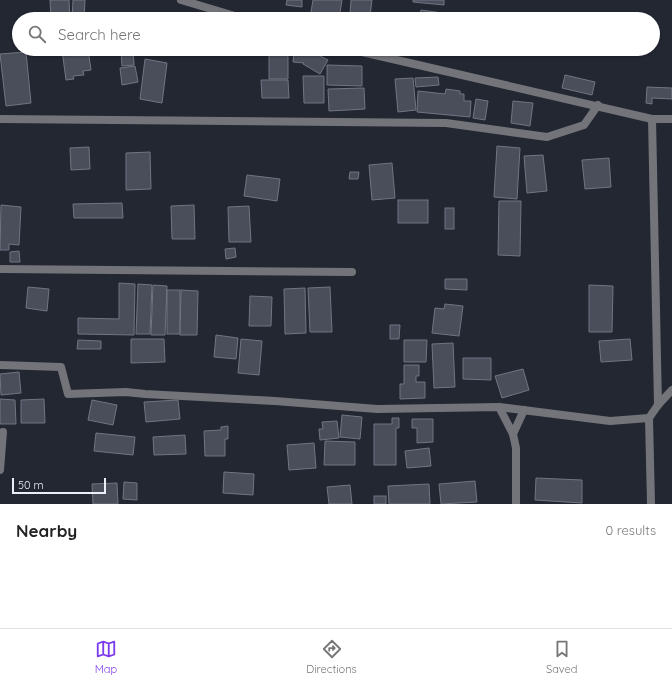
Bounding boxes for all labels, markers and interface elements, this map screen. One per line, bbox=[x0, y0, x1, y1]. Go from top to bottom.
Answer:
search box bbox=[12, 12, 660, 56]
icon: search bbox=[26, 23, 48, 45]
text: Search here bbox=[58, 25, 141, 44]
scale bar bbox=[12, 476, 106, 495]
text: 50 m bbox=[18, 478, 44, 492]
text: Nearby bbox=[16, 520, 77, 541]
text: 0 results bbox=[605, 522, 656, 538]
tab: Map bbox=[95, 638, 117, 676]
tab: Directions bbox=[306, 638, 357, 676]
tab: Saved bbox=[546, 638, 577, 676]

